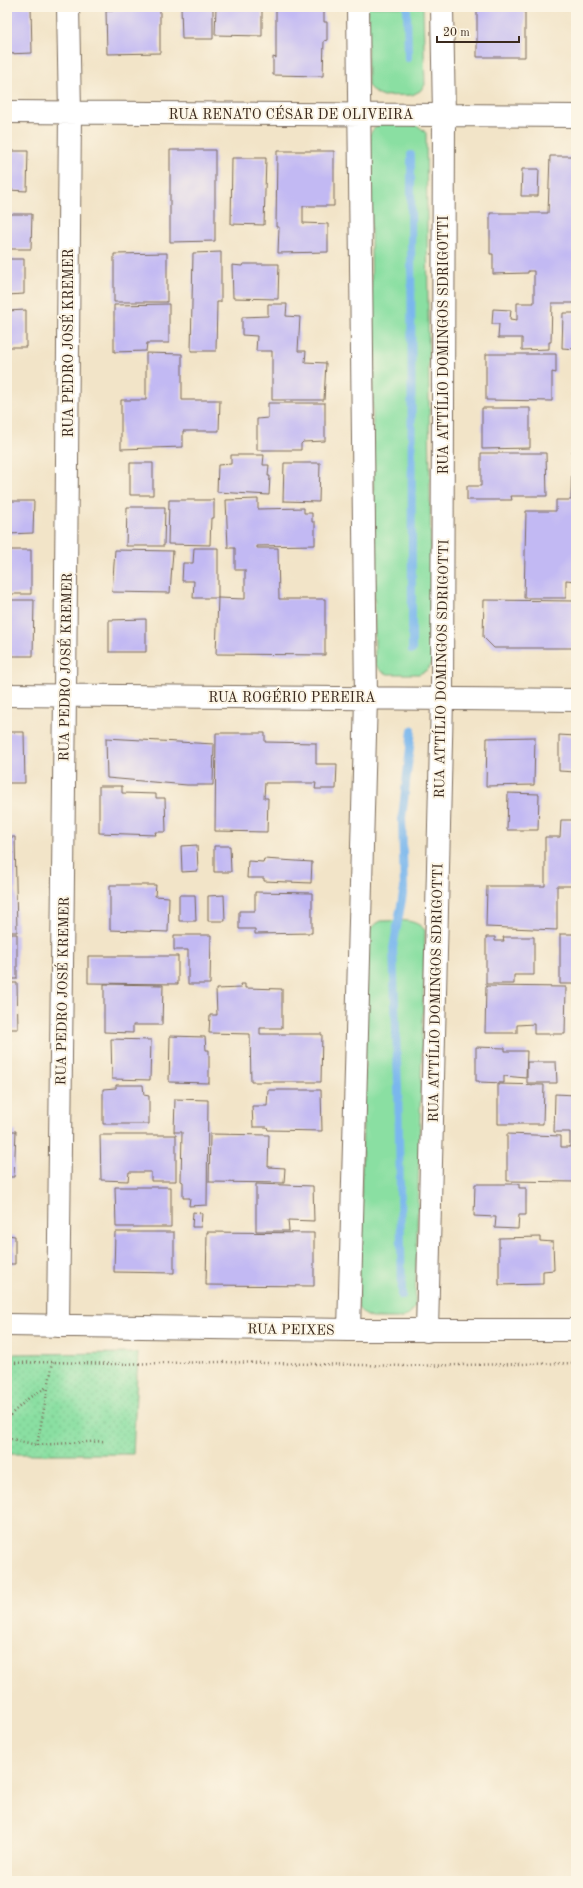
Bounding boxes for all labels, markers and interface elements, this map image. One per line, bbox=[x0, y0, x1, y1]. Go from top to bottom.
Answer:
scale bar bbox=[437, 18, 519, 44]
text: 20 m bbox=[443, 27, 470, 39]
street label: RUA RENATO CÉSAR DE OLIVEIRA bbox=[169, 105, 414, 122]
street label: RUA ATTÍLIO DOMINGOS SDRIGOTTI bbox=[434, 215, 451, 475]
street label: RUA PEDRO JOSÉ KREMER bbox=[59, 249, 76, 437]
street label: RUA ATTÍLIO DOMINGOS SDRIGOTTI bbox=[430, 539, 451, 799]
street label: RUA PEDRO JOSÉ KREMER bbox=[54, 572, 75, 762]
street label: RUA ROGÉRIO PEREIRA bbox=[208, 688, 376, 705]
street label: RUA ATTÍLIO DOMINGOS SDRIGOTTI bbox=[424, 863, 445, 1123]
street label: RUA PEDRO JOSÉ KREMER bbox=[51, 896, 72, 1086]
street label: RUA PEIXES bbox=[247, 1322, 335, 1338]

